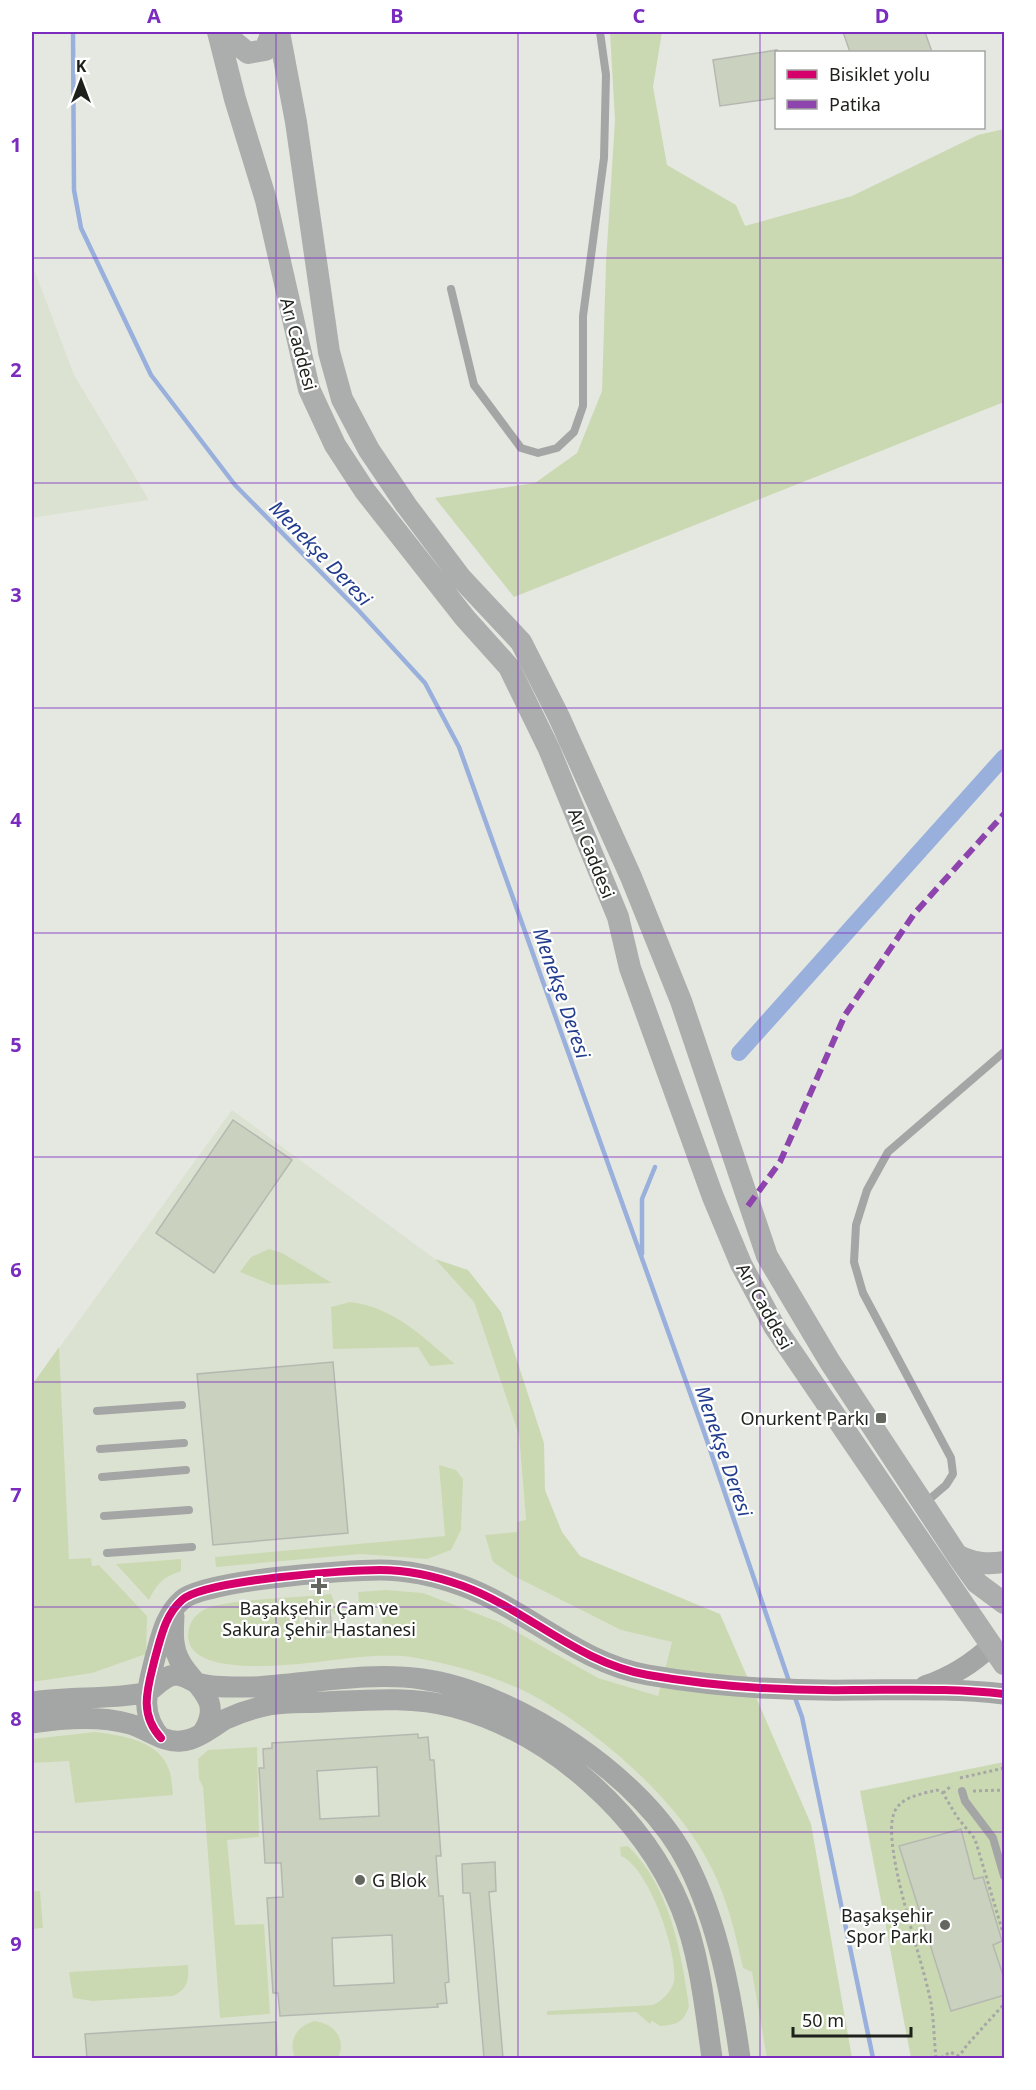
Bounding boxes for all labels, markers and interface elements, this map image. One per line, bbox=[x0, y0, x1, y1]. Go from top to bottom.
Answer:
text: A bbox=[147, 2, 161, 29]
text: B bbox=[390, 2, 404, 29]
text: C bbox=[633, 2, 646, 29]
text: D bbox=[875, 2, 889, 29]
north arrow bbox=[51, 51, 111, 111]
legend bbox=[775, 51, 985, 129]
text: K bbox=[76, 55, 87, 77]
text: Bisiklet yolu bbox=[829, 62, 930, 86]
text: Patika bbox=[829, 92, 881, 116]
text: 1 bbox=[10, 131, 22, 158]
street label: Arı Caddesi bbox=[275, 295, 323, 393]
text: 2 bbox=[10, 356, 22, 383]
water label: Menekşe Deresi bbox=[264, 494, 379, 612]
text: 3 bbox=[10, 581, 22, 608]
street label: Arı Caddesi bbox=[563, 804, 621, 902]
text: 4 bbox=[10, 806, 22, 833]
water label: Menekşe Deresi bbox=[527, 924, 597, 1063]
text: 5 bbox=[10, 1031, 22, 1058]
text: 6 bbox=[10, 1256, 22, 1283]
street label: Arı Caddesi bbox=[731, 1259, 799, 1353]
water label: Menekşe Deresi bbox=[689, 1382, 759, 1521]
place label: Onurkent Parkı bbox=[741, 1406, 869, 1430]
marker: Onurkent Parkı bbox=[874, 1411, 888, 1425]
text: 7 bbox=[10, 1481, 22, 1508]
marker: Başakşehir Çam ve Sakura Şehir Hastanesi bbox=[310, 1577, 328, 1595]
place label: Başakşehir Çam ve Sakura Şehir Hastanesi bbox=[222, 1596, 416, 1641]
text: 8 bbox=[10, 1705, 22, 1732]
place label: G Blok bbox=[372, 1868, 427, 1892]
marker: G Blok bbox=[353, 1873, 367, 1887]
place label: Başakşehir Spor Parkı bbox=[841, 1903, 934, 1948]
marker: Başakşehir Spor Parkı bbox=[938, 1918, 952, 1932]
text: 9 bbox=[10, 1930, 22, 1957]
scale bar bbox=[793, 2000, 912, 2038]
text: 50 m bbox=[802, 2008, 844, 2032]

